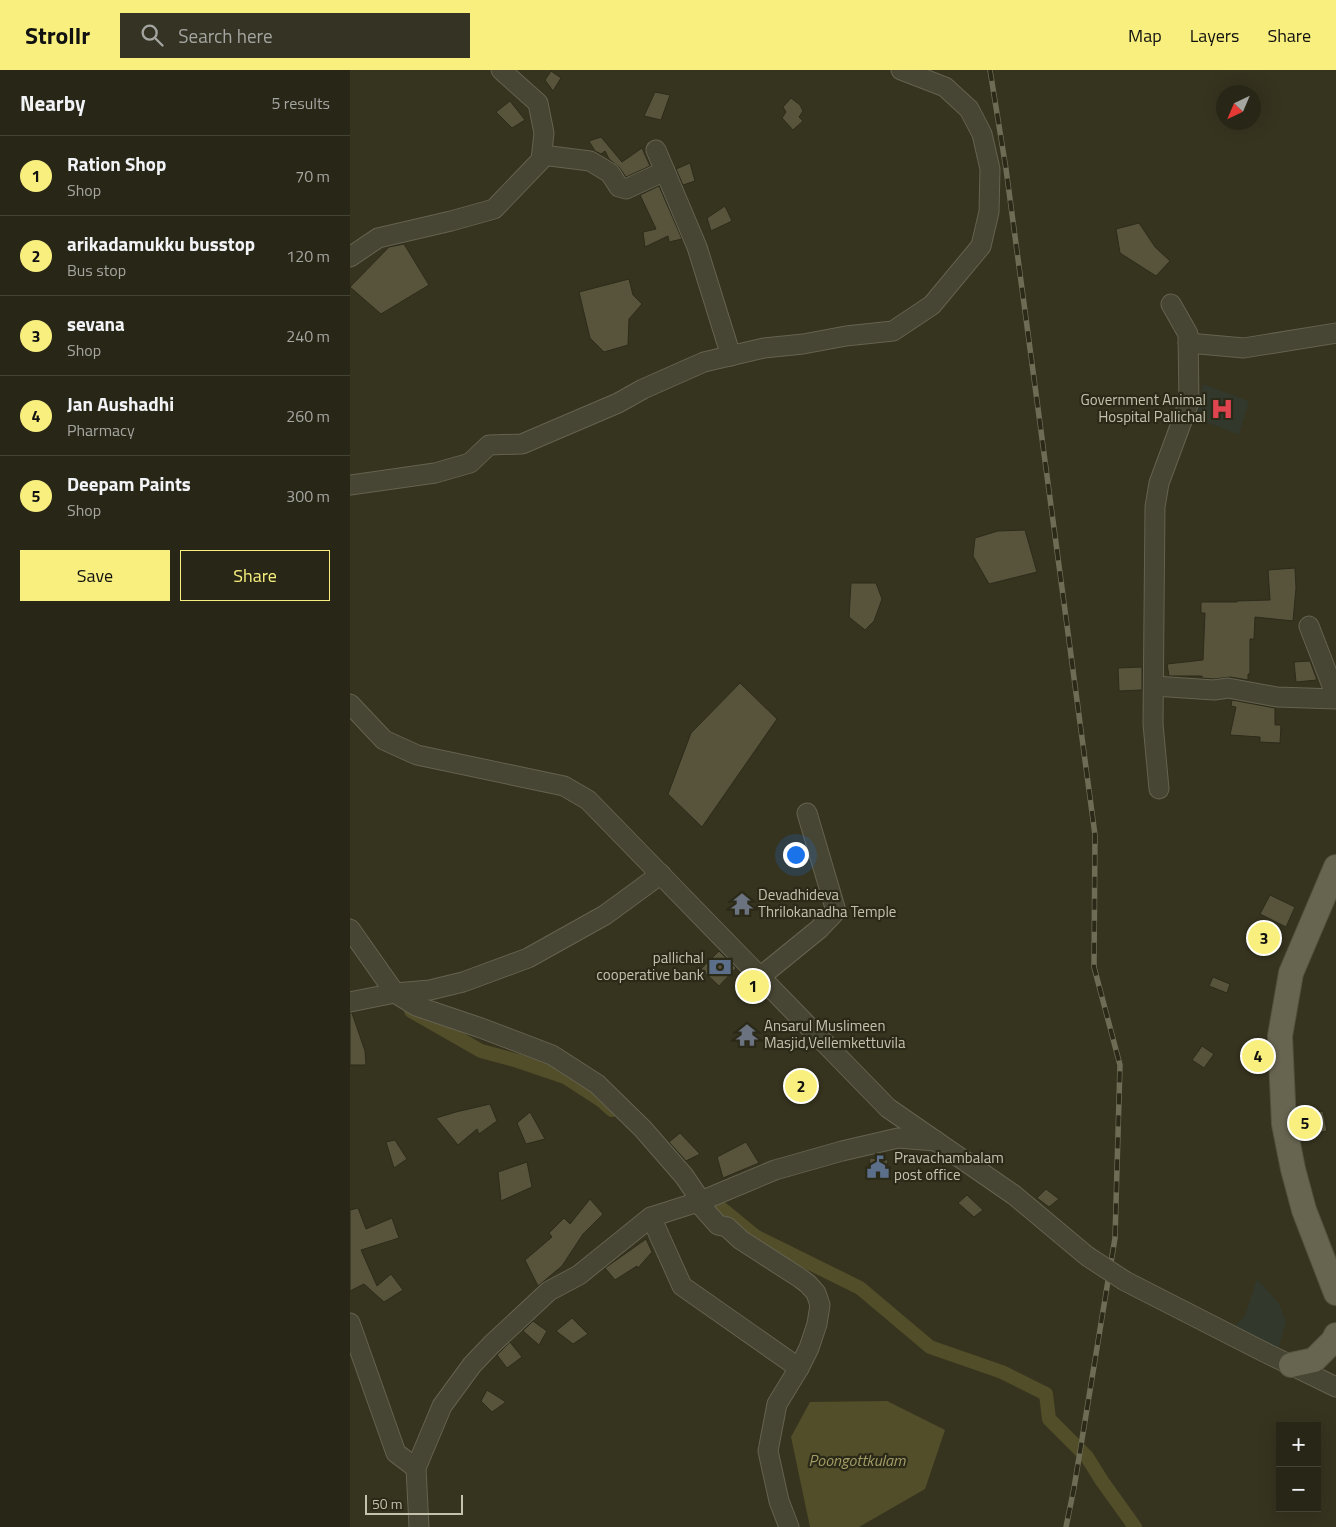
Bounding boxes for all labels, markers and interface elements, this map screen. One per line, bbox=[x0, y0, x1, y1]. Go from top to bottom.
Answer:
search box bbox=[120, 13, 470, 58]
text: Strollr bbox=[25, 17, 90, 53]
icon: search bbox=[138, 21, 166, 49]
text: Search here bbox=[178, 21, 273, 50]
text: Map bbox=[1128, 22, 1162, 49]
text: Layers bbox=[1190, 22, 1239, 49]
text: Share bbox=[1267, 22, 1311, 49]
north arrow bbox=[1216, 85, 1261, 130]
text: Nearby bbox=[20, 87, 85, 119]
text: 5 results bbox=[271, 91, 330, 115]
text: Ration Shop bbox=[67, 149, 166, 178]
text: 1 bbox=[32, 164, 40, 188]
text: 70 m bbox=[295, 164, 330, 188]
text: Shop bbox=[67, 178, 101, 202]
text: arikadamukku busstop bbox=[67, 229, 255, 258]
text: 2 bbox=[32, 244, 40, 268]
text: 120 m bbox=[286, 244, 330, 268]
text: Bus stop bbox=[67, 258, 126, 282]
text: sevana bbox=[67, 309, 125, 338]
text: 3 bbox=[32, 324, 40, 348]
text: 240 m bbox=[286, 324, 330, 348]
text: Shop bbox=[67, 338, 101, 362]
place label: Government Animal Hospital Pallichal bbox=[1081, 388, 1206, 428]
text: Jan Aushadhi bbox=[67, 389, 174, 418]
hospital icon: Government Animal Hospital Pallichal bbox=[1209, 396, 1235, 422]
text: 4 bbox=[32, 404, 40, 428]
text: 260 m bbox=[286, 404, 330, 428]
text: Pharmacy bbox=[67, 418, 135, 442]
text: Deepam Paints bbox=[67, 469, 191, 498]
text: 5 bbox=[32, 484, 40, 508]
text: 300 m bbox=[286, 484, 330, 508]
text: Shop bbox=[67, 498, 101, 522]
button: Save bbox=[20, 550, 170, 601]
button: Share bbox=[180, 550, 330, 601]
your location bbox=[783, 842, 809, 868]
place label: Devadhideva Thrilokanadha Temple bbox=[758, 883, 896, 923]
temple icon: Devadhideva Thrilokanadha Temple bbox=[729, 891, 755, 917]
pin: 3 bbox=[1248, 919, 1280, 957]
place label: pallichal cooperative bank bbox=[596, 946, 704, 986]
bank icon: pallichal cooperative bank bbox=[707, 954, 733, 980]
pin: 1 bbox=[737, 967, 769, 1005]
place label: Ansarul Muslimeen Masjid,Vellemkettuvila bbox=[764, 1014, 906, 1054]
temple icon: Ansarul Muslimeen Masjid,Vellemkettuvila bbox=[734, 1022, 760, 1048]
pin: 4 bbox=[1242, 1037, 1274, 1075]
pin: 2 bbox=[785, 1067, 817, 1105]
pin: 5 bbox=[1289, 1104, 1321, 1142]
place label: Pravachambalam post office bbox=[894, 1146, 1004, 1186]
public building icon: Pravachambalam post office bbox=[865, 1154, 891, 1180]
map controls bbox=[1276, 1422, 1321, 1512]
button: + bbox=[1276, 1422, 1321, 1467]
water label: Poongottkulam bbox=[809, 1448, 906, 1472]
button: − bbox=[1276, 1467, 1321, 1512]
scale bar bbox=[365, 1492, 462, 1515]
text: 50 m bbox=[372, 1493, 402, 1514]

